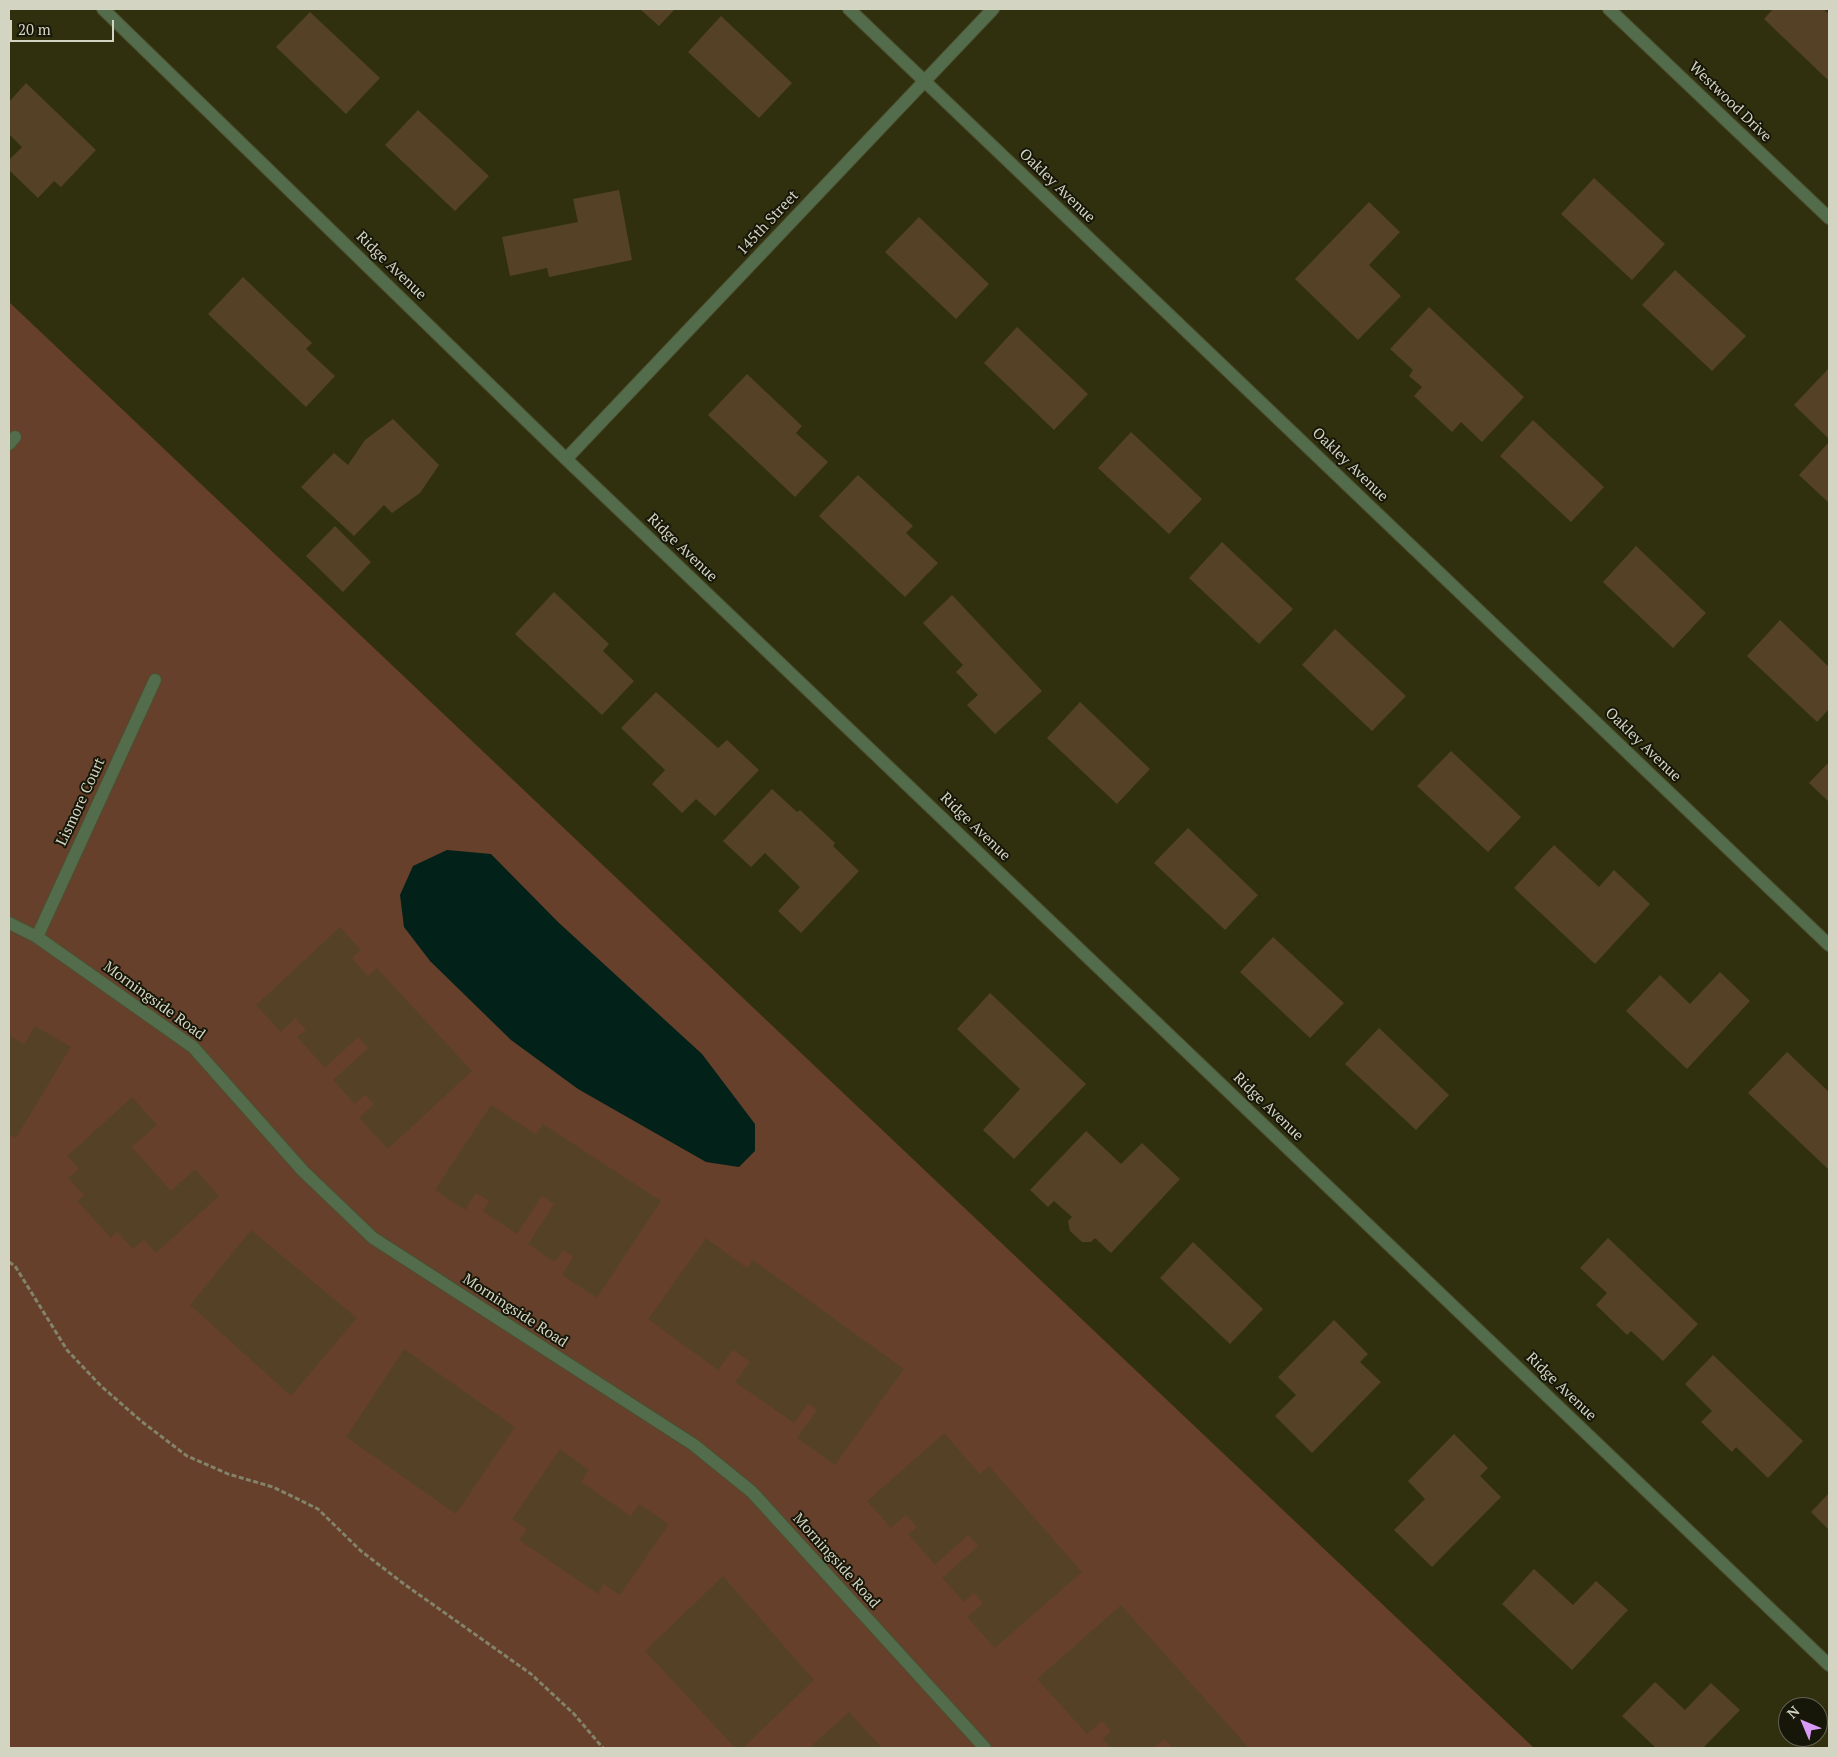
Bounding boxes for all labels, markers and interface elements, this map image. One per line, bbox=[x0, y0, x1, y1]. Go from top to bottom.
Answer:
scale bar bbox=[12, 10, 116, 42]
text: 20 m bbox=[18, 19, 51, 39]
street label: Westwood Drive bbox=[1685, 58, 1775, 146]
street label: Oakley Avenue bbox=[1015, 145, 1099, 227]
street label: 145th Street bbox=[733, 187, 803, 259]
street label: Ridge Avenue bbox=[352, 228, 430, 304]
street label: Oakley Avenue bbox=[1308, 424, 1392, 506]
street label: Ridge Avenue bbox=[643, 510, 721, 586]
street label: Oakley Avenue bbox=[1601, 704, 1685, 786]
street label: Lismore Court bbox=[53, 755, 109, 849]
street label: Ridge Avenue bbox=[936, 789, 1014, 865]
street label: Morningside Road bbox=[100, 958, 208, 1044]
street label: Ridge Avenue bbox=[1229, 1069, 1307, 1145]
street label: Morningside Road bbox=[459, 1270, 571, 1352]
street label: Ridge Avenue bbox=[1522, 1349, 1600, 1425]
street label: Morningside Road bbox=[789, 1510, 883, 1612]
north arrow bbox=[1778, 1697, 1828, 1747]
text: N bbox=[1782, 1701, 1803, 1722]

